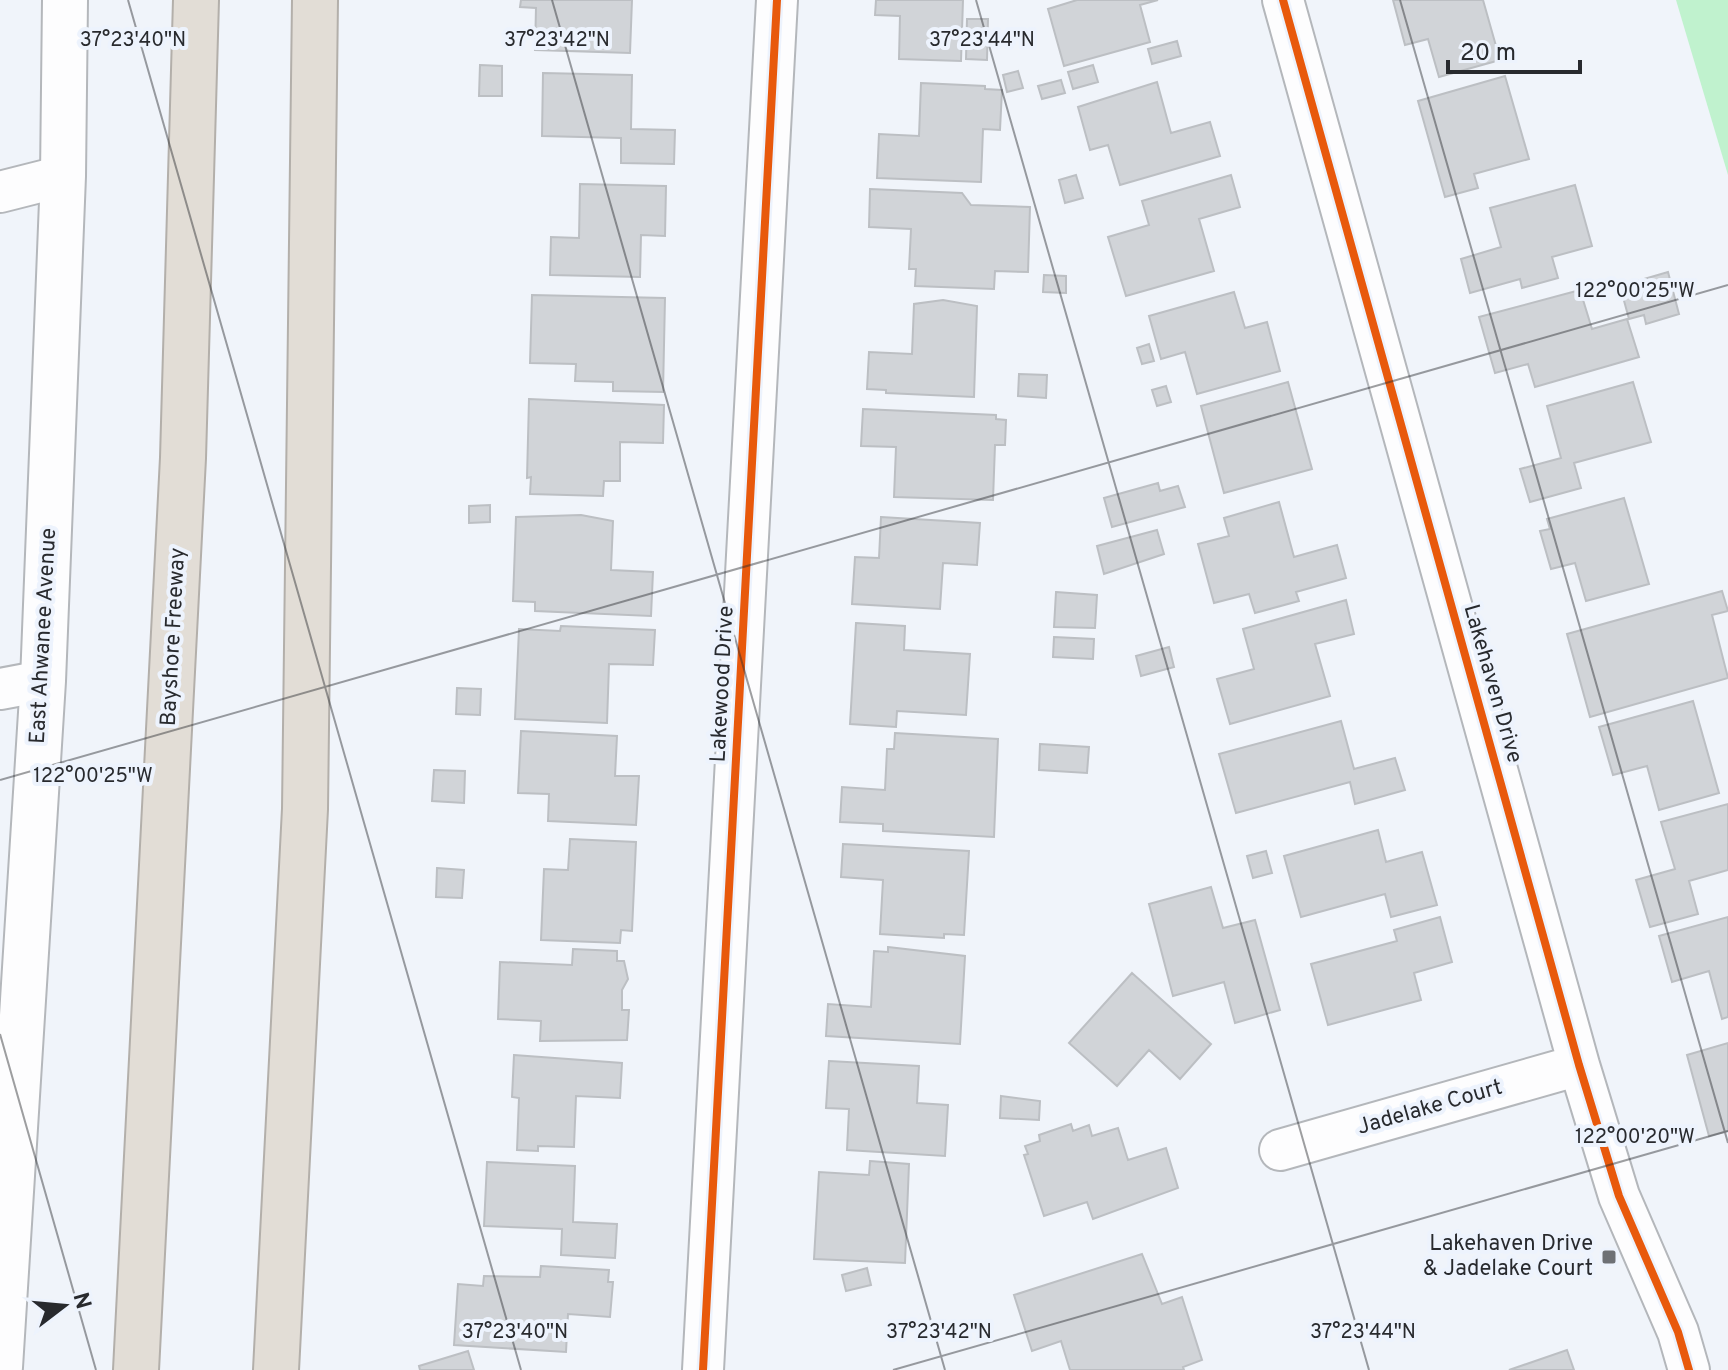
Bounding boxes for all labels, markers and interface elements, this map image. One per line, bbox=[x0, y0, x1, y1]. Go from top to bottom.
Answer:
scale bar bbox=[1448, 24, 1580, 74]
text: 37°23'40"N bbox=[80, 28, 186, 54]
text: 37°23'42"N bbox=[504, 28, 610, 54]
text: 37°23'44"N bbox=[929, 28, 1035, 54]
text: 20 m bbox=[1460, 39, 1516, 69]
text: 122°00'25"W bbox=[1575, 279, 1695, 305]
street label: East Ahwanee Avenue bbox=[25, 527, 63, 745]
street label: Bayshore Freeway bbox=[156, 547, 192, 727]
street label: Lakehaven Drive bbox=[1456, 602, 1528, 766]
street label: Lakewood Drive bbox=[705, 605, 741, 763]
text: 122°00'25"W bbox=[33, 764, 153, 790]
street label: Jadelake Court bbox=[1354, 1074, 1506, 1142]
text: 122°00'20"W bbox=[1575, 1125, 1695, 1151]
place label: Lakehaven Drive & Jadelake Court bbox=[1423, 1231, 1593, 1283]
marker: Lakehaven Drive & Jadelake Court bbox=[1600, 1248, 1618, 1266]
north arrow bbox=[24, 1266, 104, 1346]
text: N bbox=[66, 1290, 96, 1312]
text: 37°23'40"N bbox=[462, 1320, 568, 1346]
text: 37°23'42"N bbox=[886, 1320, 992, 1346]
text: 37°23'44"N bbox=[1310, 1320, 1416, 1346]

